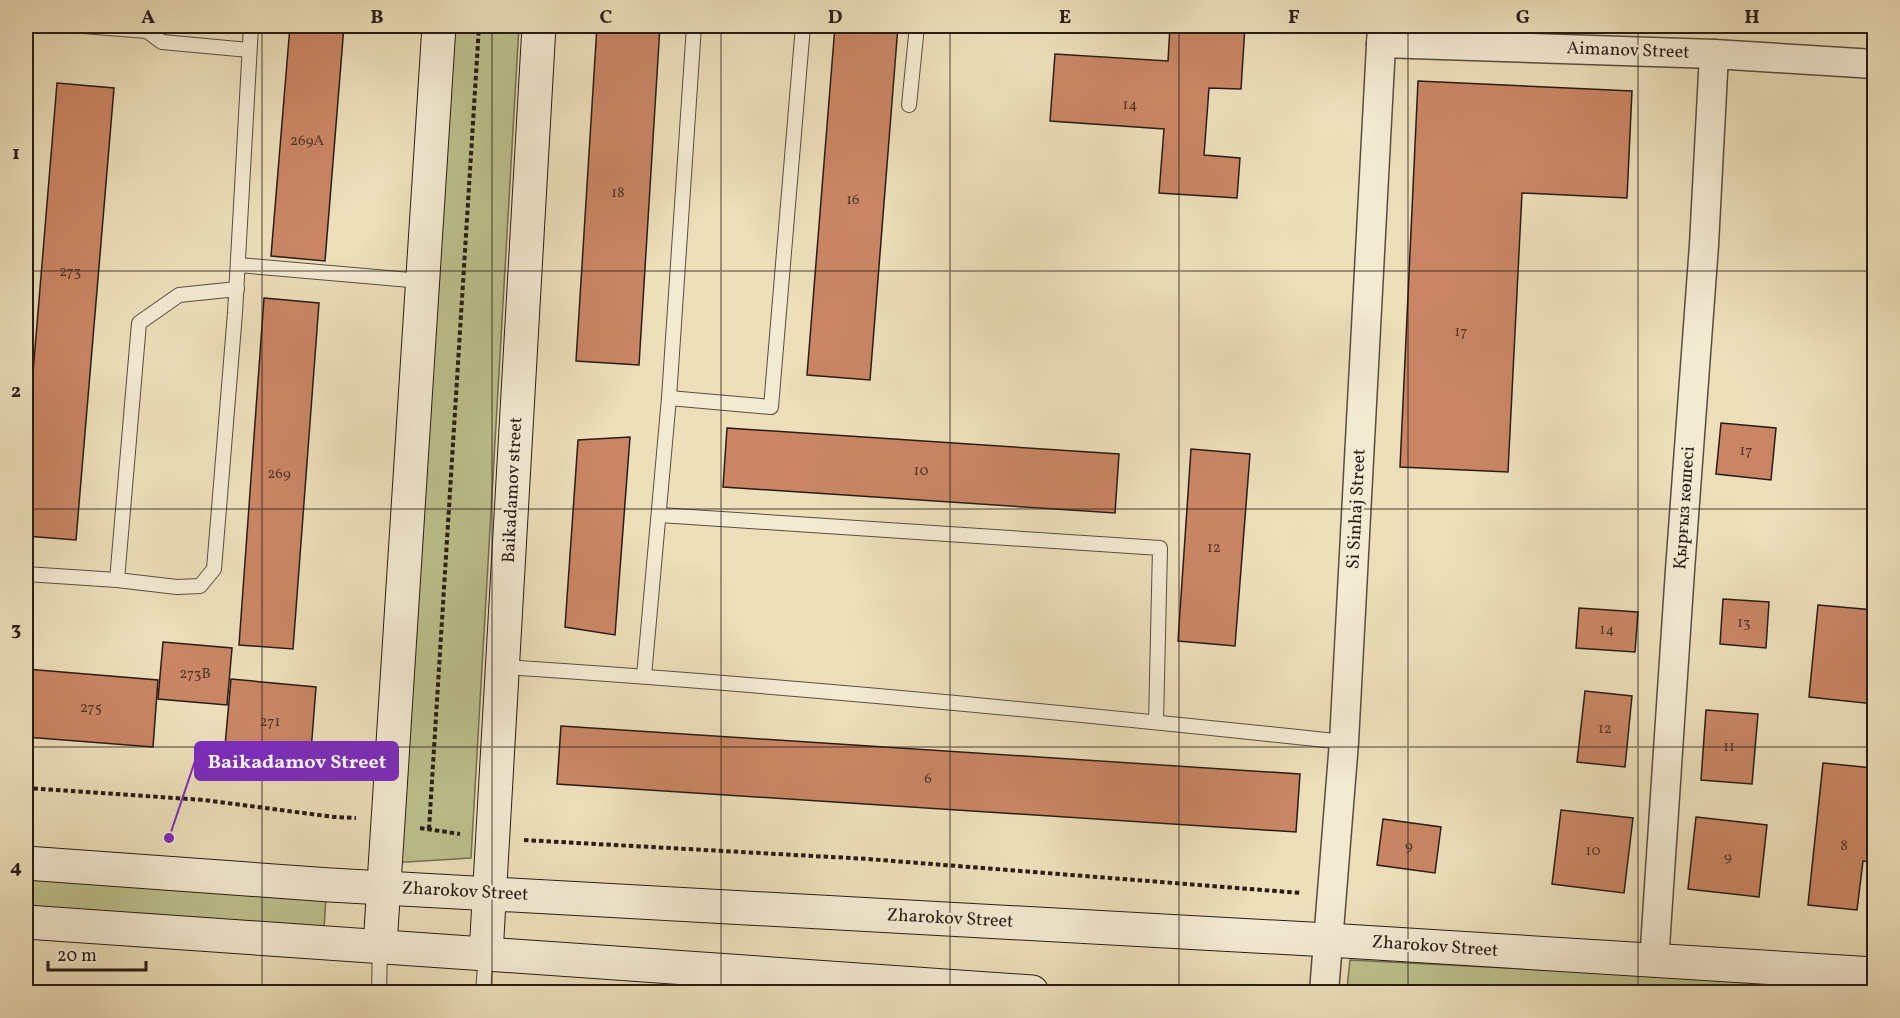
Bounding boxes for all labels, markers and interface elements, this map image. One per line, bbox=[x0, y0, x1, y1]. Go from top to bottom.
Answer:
text: A bbox=[141, 4, 155, 32]
text: B bbox=[370, 4, 384, 32]
text: C bbox=[600, 4, 613, 32]
text: D bbox=[828, 4, 842, 32]
text: E bbox=[1059, 4, 1071, 32]
text: F bbox=[1288, 4, 1300, 32]
text: G bbox=[1516, 4, 1530, 32]
text: H bbox=[1744, 4, 1760, 32]
street label: Aimanov Street bbox=[1566, 36, 1690, 66]
house number: 14 bbox=[1123, 95, 1137, 116]
house number: 269А bbox=[290, 131, 324, 152]
text: 1 bbox=[12, 140, 20, 168]
house number: 18 bbox=[611, 183, 625, 204]
house number: 16 bbox=[846, 190, 860, 211]
house number: 273 bbox=[59, 262, 81, 283]
house number: 17 bbox=[1454, 322, 1468, 343]
text: 2 bbox=[11, 378, 21, 406]
street label: Baikadamov street bbox=[497, 416, 529, 564]
house number: 17 bbox=[1739, 441, 1753, 462]
street label: Қырғыз көшесі bbox=[1668, 445, 1702, 571]
street label: Si Sinhaj Street bbox=[1341, 448, 1373, 570]
house number: 10 bbox=[914, 461, 928, 482]
house number: 269 bbox=[267, 464, 291, 485]
house number: 12 bbox=[1207, 538, 1221, 559]
house number: 13 bbox=[1737, 613, 1751, 634]
text: 3 bbox=[11, 616, 21, 644]
house number: 14 bbox=[1600, 620, 1614, 641]
house number: 273В bbox=[179, 664, 211, 685]
house number: 275 bbox=[80, 698, 102, 719]
house number: 271 bbox=[260, 712, 280, 733]
house number: 12 bbox=[1598, 719, 1612, 740]
house number: 11 bbox=[1723, 737, 1735, 758]
callout: Baikadamov Street bbox=[195, 742, 398, 780]
text: Baikadamov Street bbox=[208, 749, 387, 777]
house number: 6 bbox=[924, 769, 932, 790]
house number: 9 bbox=[1405, 836, 1413, 857]
house number: 8 bbox=[1840, 836, 1848, 857]
house number: 10 bbox=[1586, 841, 1600, 862]
house number: 9 bbox=[1724, 847, 1732, 868]
text: 4 bbox=[10, 854, 22, 882]
street label: Zharokov Street bbox=[401, 876, 529, 908]
street label: Zharokov Street bbox=[886, 903, 1014, 935]
street label: Zharokov Street bbox=[1371, 930, 1499, 964]
scale bar bbox=[48, 934, 146, 972]
text: 20 m bbox=[57, 944, 97, 969]

